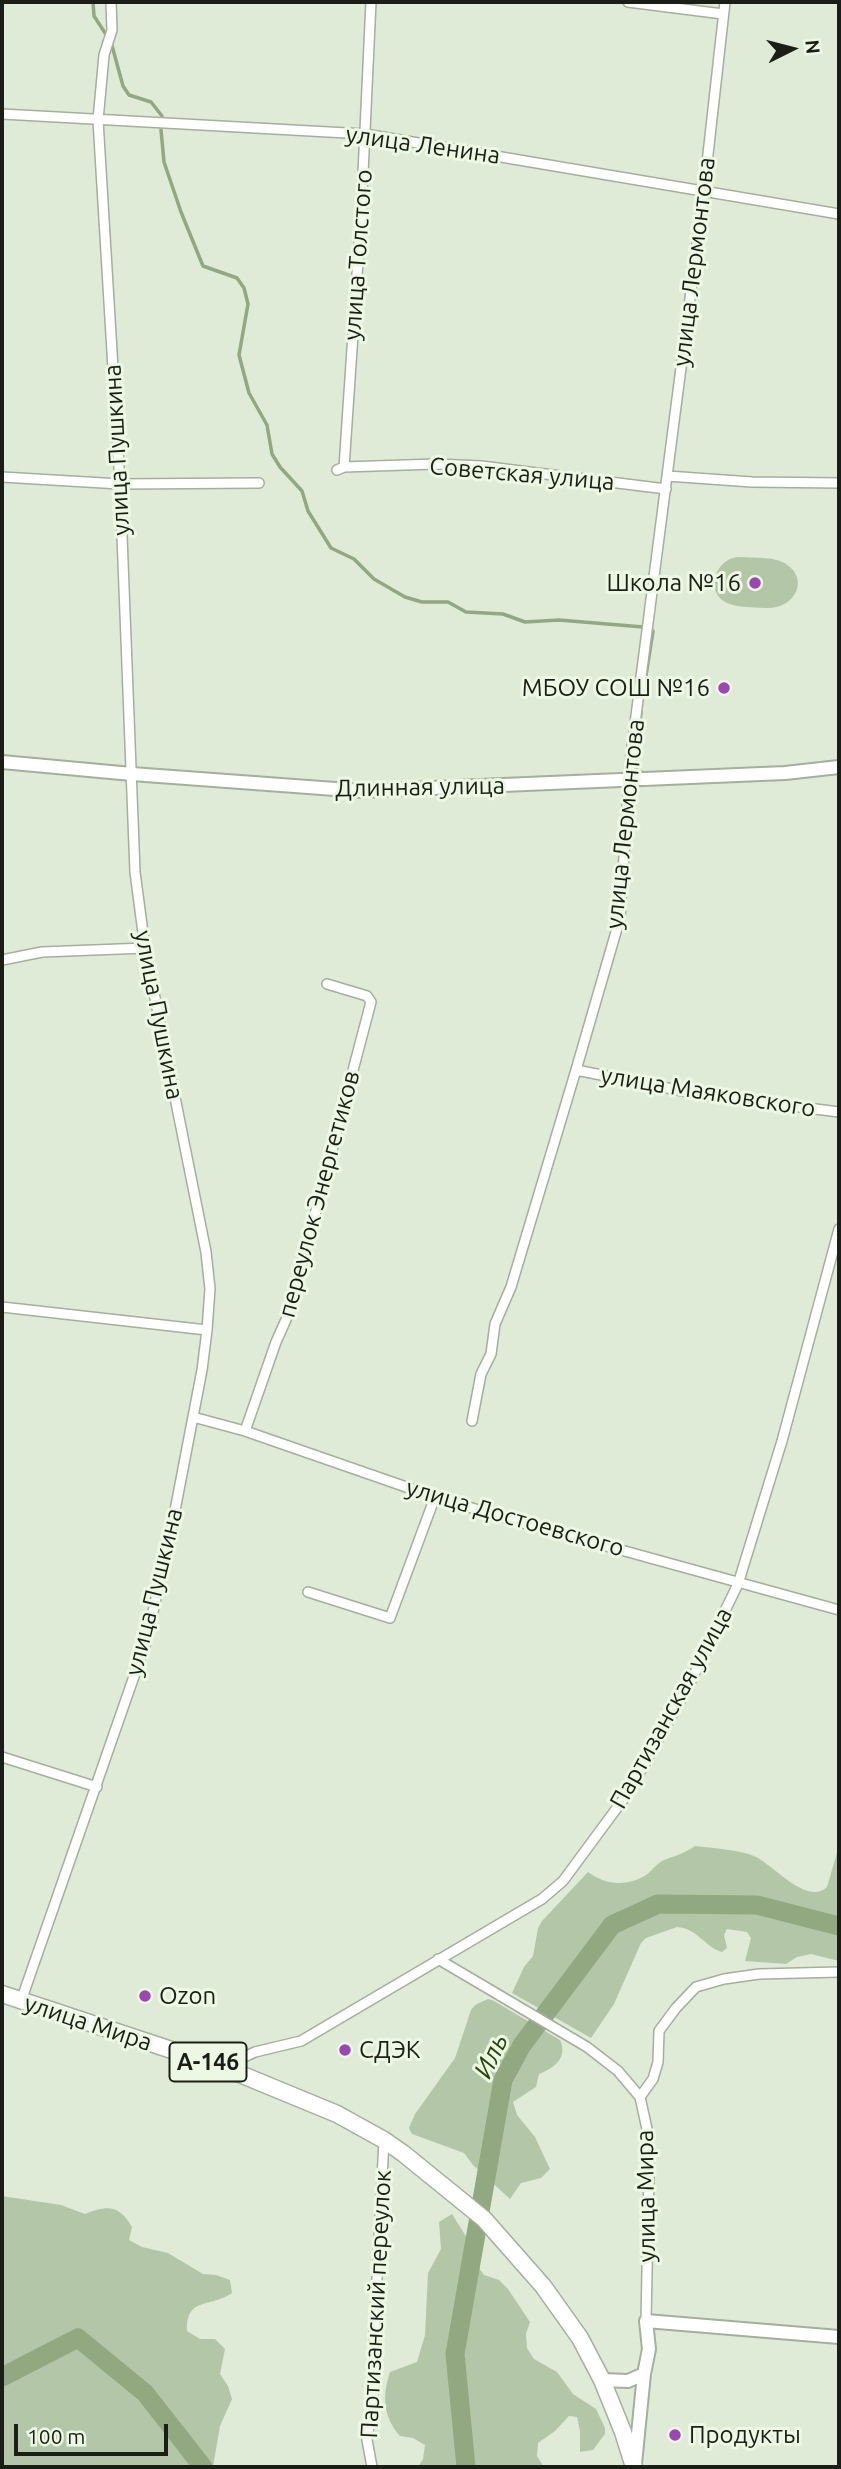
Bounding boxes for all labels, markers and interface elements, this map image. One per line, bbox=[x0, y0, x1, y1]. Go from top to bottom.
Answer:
north arrow bbox=[757, 14, 827, 84]
text: N bbox=[801, 39, 825, 55]
street label: улица Ленина bbox=[344, 120, 502, 170]
street label: улица Лермонтова bbox=[667, 156, 721, 368]
street label: улица Толстого bbox=[338, 169, 378, 341]
street label: улица Пушкина bbox=[98, 364, 136, 536]
street label: Советская улица bbox=[428, 452, 616, 496]
place label: Школа №16 bbox=[606, 569, 741, 597]
marker: Школа №16 bbox=[747, 575, 763, 591]
place label: МБОУ СОШ №16 bbox=[522, 674, 710, 702]
marker: МБОУ СОШ №16 bbox=[716, 680, 732, 696]
street label: улица Лермонтова bbox=[600, 718, 650, 930]
street label: Длинная улица bbox=[335, 771, 505, 803]
street label: улица Пушкина bbox=[128, 928, 190, 1102]
street label: улица Маяковского bbox=[598, 1061, 818, 1123]
street label: переулок Энергетиков bbox=[272, 1067, 366, 1321]
street label: улица Достоевского bbox=[403, 1473, 627, 1563]
street label: улица Пушкина bbox=[119, 1505, 189, 1679]
street label: Партизанская улица bbox=[604, 1602, 738, 1814]
place label: Ozon bbox=[159, 1982, 216, 2010]
marker: Ozon bbox=[137, 1988, 153, 2004]
street label: улица Мира bbox=[20, 1989, 156, 2057]
water label: Иль bbox=[467, 2029, 515, 2083]
place label: СДЭК bbox=[359, 2036, 420, 2064]
road number: А-146 bbox=[170, 2042, 246, 2082]
marker: СДЭК bbox=[337, 2042, 353, 2058]
street label: улица Мира bbox=[630, 2129, 662, 2263]
street label: Партизанский переулок bbox=[355, 2169, 397, 2439]
scale bar bbox=[18, 2410, 172, 2454]
place label: Продукты bbox=[689, 2421, 801, 2449]
text: 100 m bbox=[27, 2424, 85, 2448]
marker: Продукты bbox=[667, 2427, 683, 2443]

